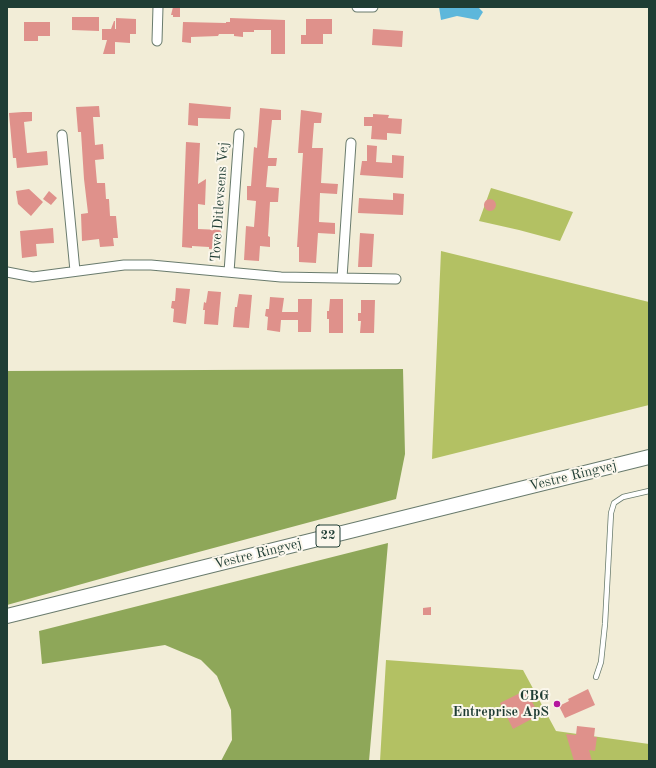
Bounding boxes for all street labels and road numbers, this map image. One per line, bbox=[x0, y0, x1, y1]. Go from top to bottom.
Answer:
street label: Tove Ditlevsens Vej bbox=[207, 141, 233, 263]
street label: Vestre Ringvej bbox=[528, 457, 618, 495]
road number: 22 bbox=[316, 525, 340, 547]
street label: Vestre Ringvej bbox=[213, 535, 303, 573]

